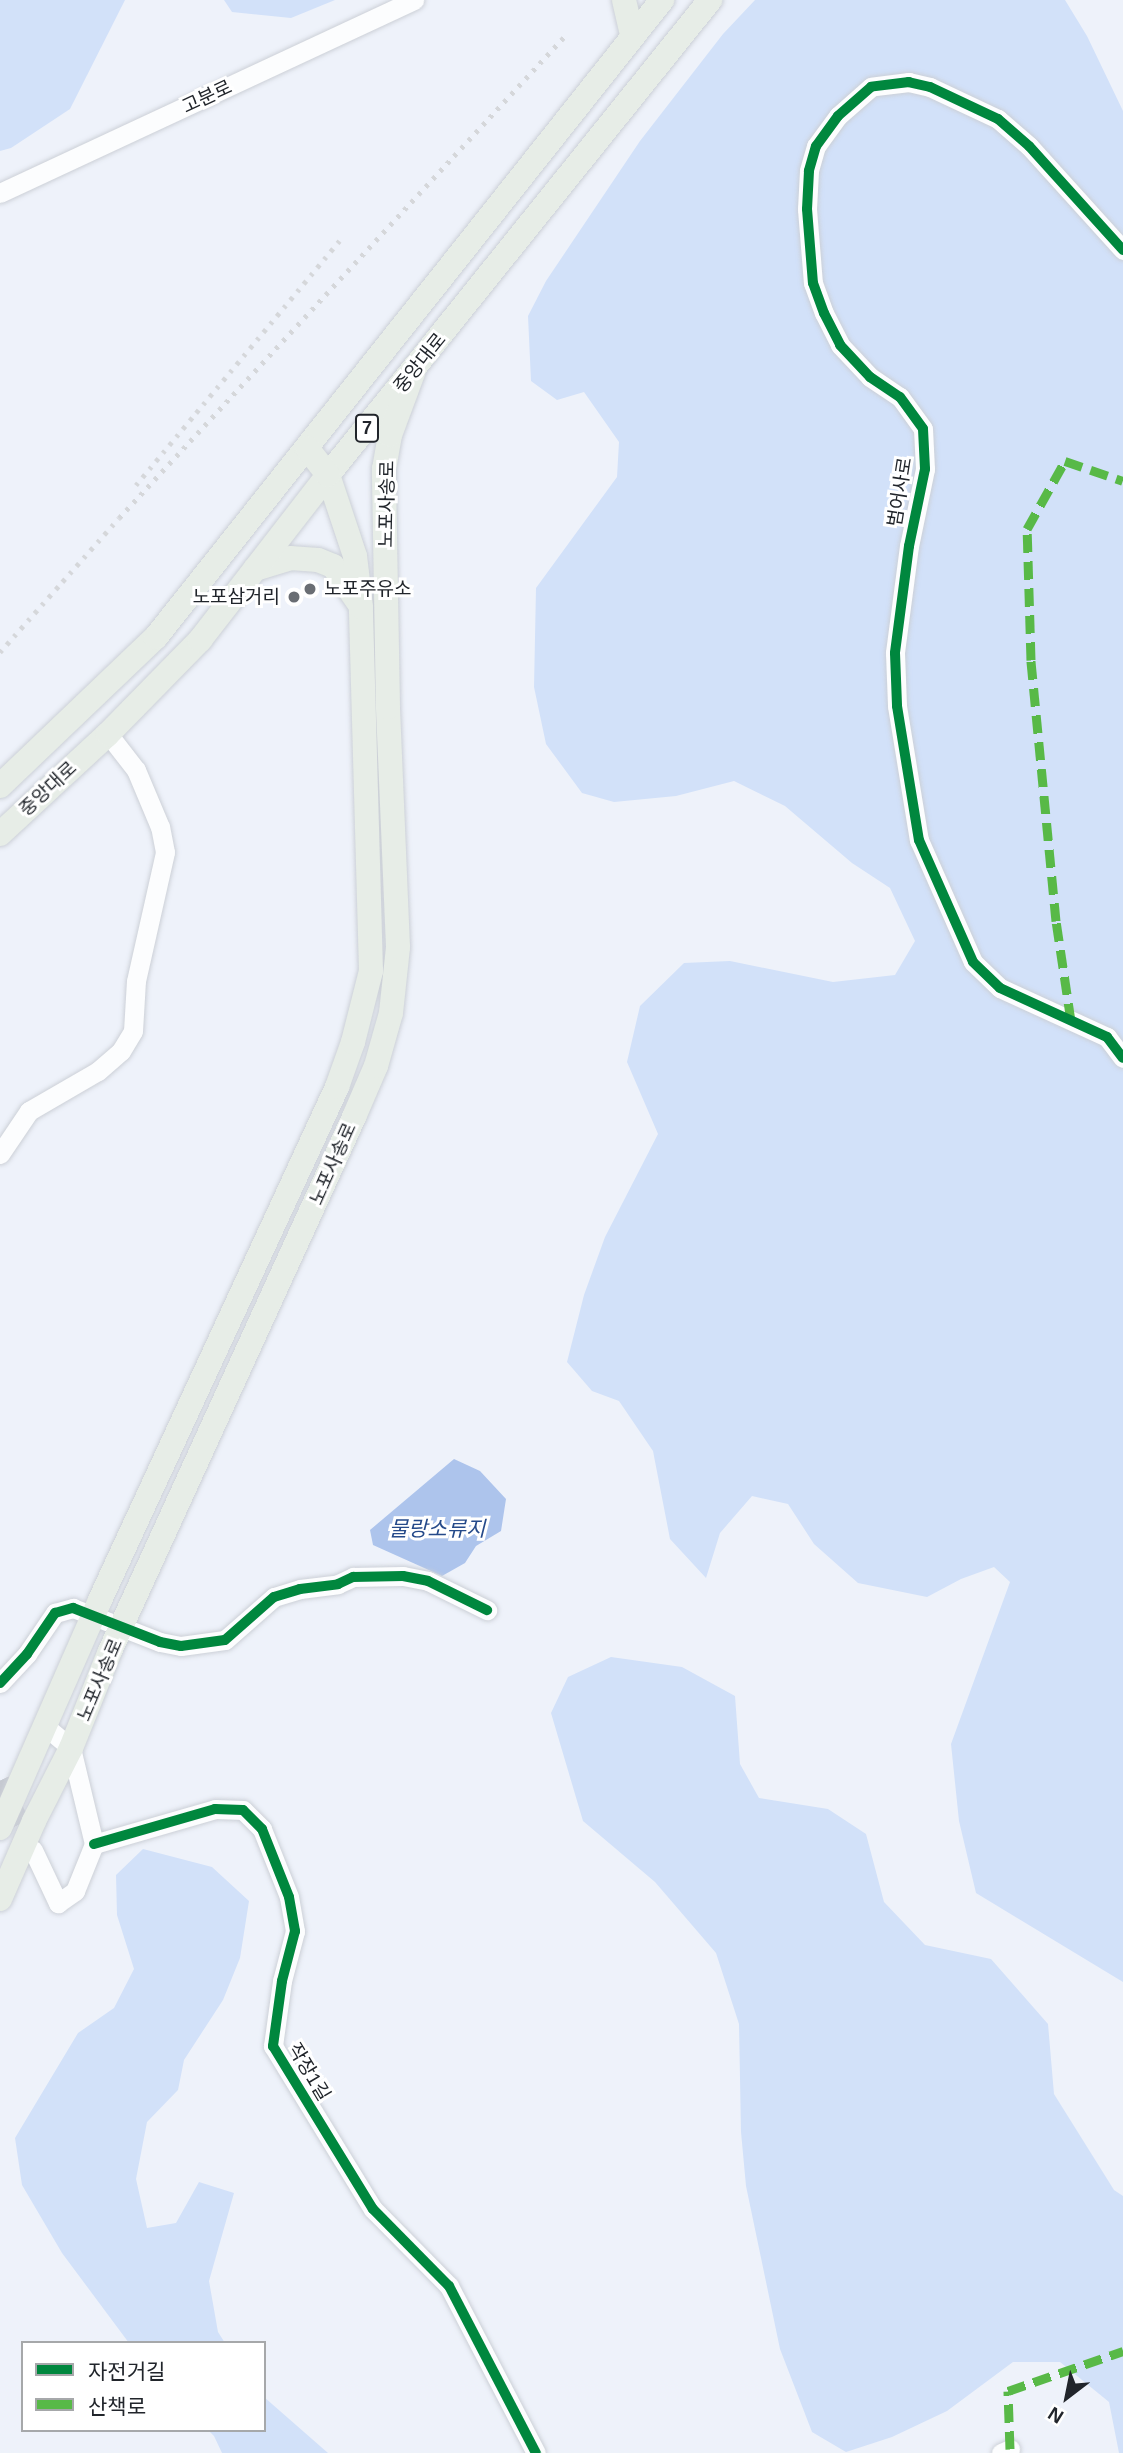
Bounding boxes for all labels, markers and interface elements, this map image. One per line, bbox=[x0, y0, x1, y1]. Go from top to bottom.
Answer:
street label: 고분로 bbox=[178, 76, 236, 118]
street label: 중앙대로 bbox=[389, 329, 451, 397]
road number: 7 bbox=[355, 414, 379, 442]
street label: 범어사로 bbox=[883, 456, 917, 528]
street label: 노포사송로 bbox=[375, 460, 399, 548]
place label: 노포주유소 bbox=[324, 578, 411, 600]
marker: 노포주유소 bbox=[302, 581, 318, 597]
place label: 노포삼거리 bbox=[193, 586, 280, 608]
marker: 노포삼거리 bbox=[286, 589, 302, 605]
street label: 중앙대로 bbox=[15, 757, 81, 821]
street label: 노포사송로 bbox=[305, 1119, 361, 1209]
water label: 물랑소류지 bbox=[389, 1516, 485, 1542]
street label: 노포사송로 bbox=[72, 1635, 128, 1725]
street label: 작장1길 bbox=[283, 2039, 335, 2105]
legend bbox=[21, 2341, 266, 2432]
text: 자전거길 bbox=[88, 2360, 165, 2383]
north arrow bbox=[1032, 2362, 1102, 2432]
text: 산책로 bbox=[88, 2395, 146, 2418]
text: N bbox=[1044, 2403, 1067, 2428]

